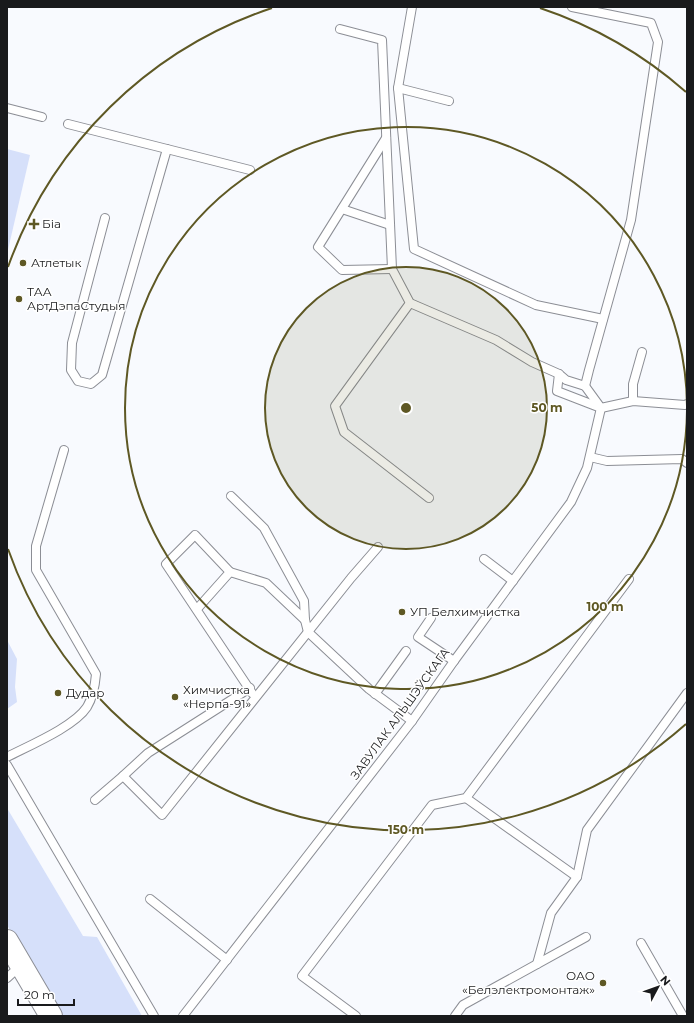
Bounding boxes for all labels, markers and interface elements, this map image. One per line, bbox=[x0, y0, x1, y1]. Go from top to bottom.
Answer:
place label: Біа bbox=[42, 216, 61, 231]
marker: Біа bbox=[29, 219, 39, 229]
place label: Атлетык bbox=[31, 255, 82, 270]
marker: Атлетык bbox=[18, 258, 28, 268]
place label: ТАА АртДэпаСтудыя bbox=[27, 284, 126, 313]
marker: ТАА АртДэпаСтудыя bbox=[14, 294, 24, 304]
text: 50 m bbox=[531, 400, 563, 415]
centre of rings bbox=[399, 401, 413, 415]
text: 100 m bbox=[587, 599, 623, 614]
place label: УП Белхимчистка bbox=[410, 604, 520, 619]
marker: УП Белхимчистка bbox=[397, 607, 407, 617]
street label: ЗАВУЛАК АЛЬШЭЎСКАГА bbox=[347, 645, 452, 782]
place label: Химчистка «Нерпа-91» bbox=[183, 682, 252, 711]
place label: Дудар bbox=[66, 685, 105, 700]
marker: Дудар bbox=[53, 688, 63, 698]
marker: Химчистка «Нерпа-91» bbox=[170, 692, 180, 702]
text: 150 m bbox=[388, 822, 424, 837]
north arrow bbox=[638, 967, 678, 1007]
place label: ОАО «Белэлектромонтаж» bbox=[462, 968, 595, 997]
text: N bbox=[657, 972, 674, 988]
marker: ОАО «Белэлектромонтаж» bbox=[598, 978, 608, 988]
scale bar bbox=[18, 981, 74, 1007]
text: 20 m bbox=[24, 987, 55, 1002]

